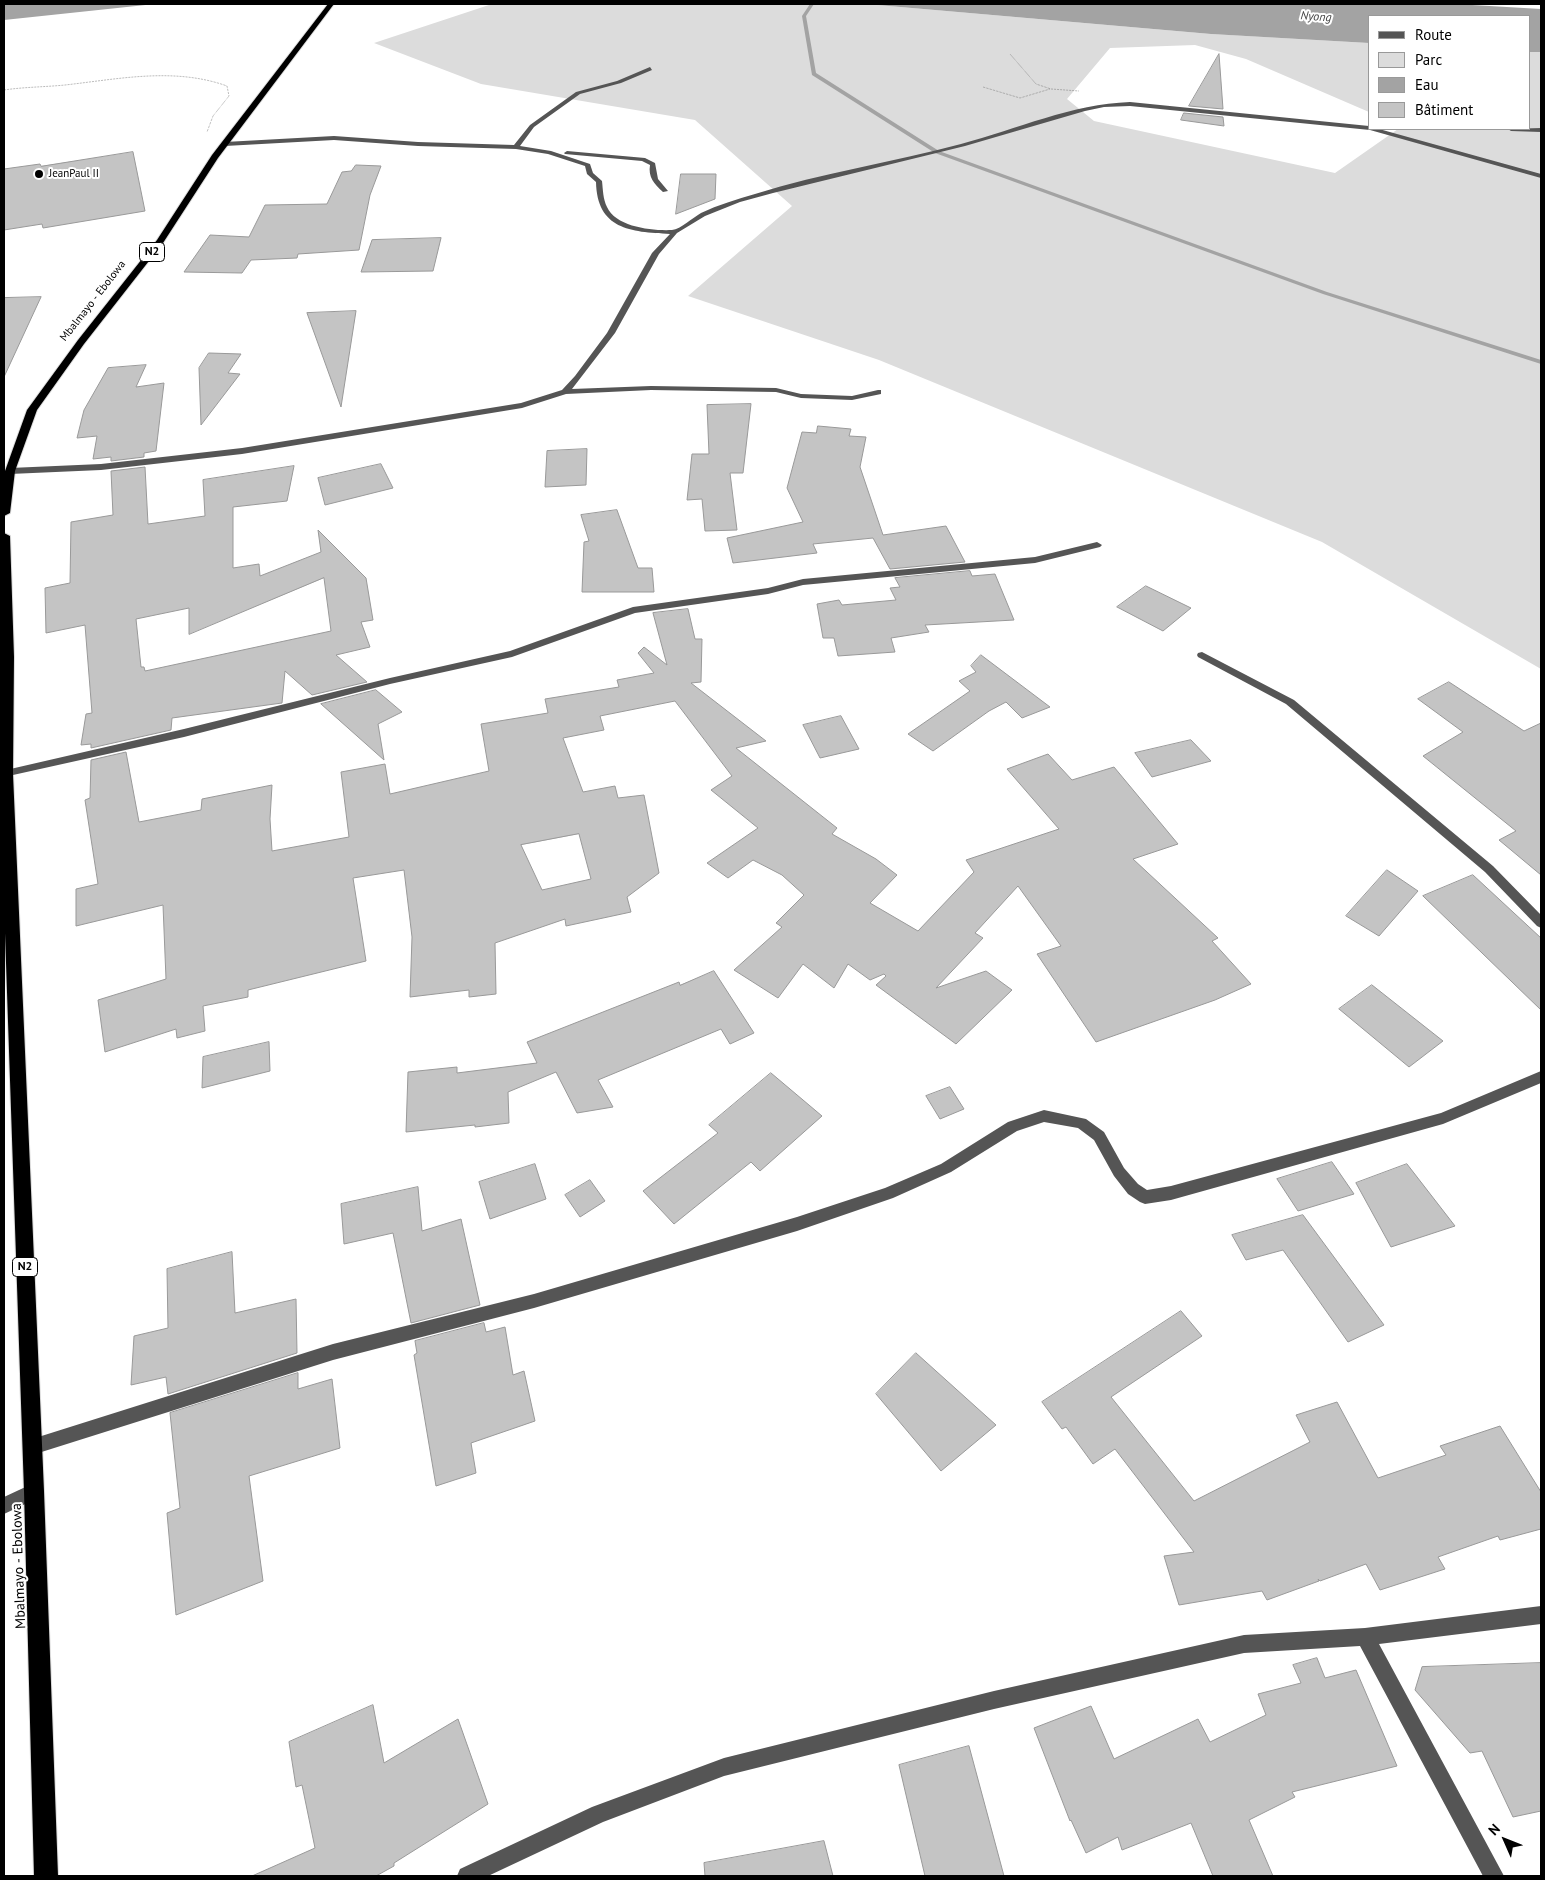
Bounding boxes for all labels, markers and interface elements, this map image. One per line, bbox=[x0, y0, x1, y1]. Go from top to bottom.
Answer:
water label: Nyong bbox=[1300, 9, 1332, 25]
legend bbox=[1368, 15, 1530, 130]
text: Route bbox=[1415, 25, 1452, 44]
text: Parc bbox=[1415, 50, 1442, 69]
text: Eau bbox=[1415, 75, 1439, 94]
text: Bâtiment bbox=[1415, 100, 1473, 119]
place label: JeanPaul II bbox=[49, 167, 99, 181]
marker: JeanPaul II bbox=[33, 168, 45, 180]
road number: N2 bbox=[140, 242, 164, 262]
street label: Mbalmayo - Ebolowa bbox=[57, 258, 129, 344]
road number: N2 bbox=[12, 1258, 38, 1276]
street label: Mbalmayo - Ebolowa bbox=[8, 1503, 30, 1629]
north arrow bbox=[1480, 1815, 1530, 1865]
text: N bbox=[1485, 1820, 1504, 1839]

